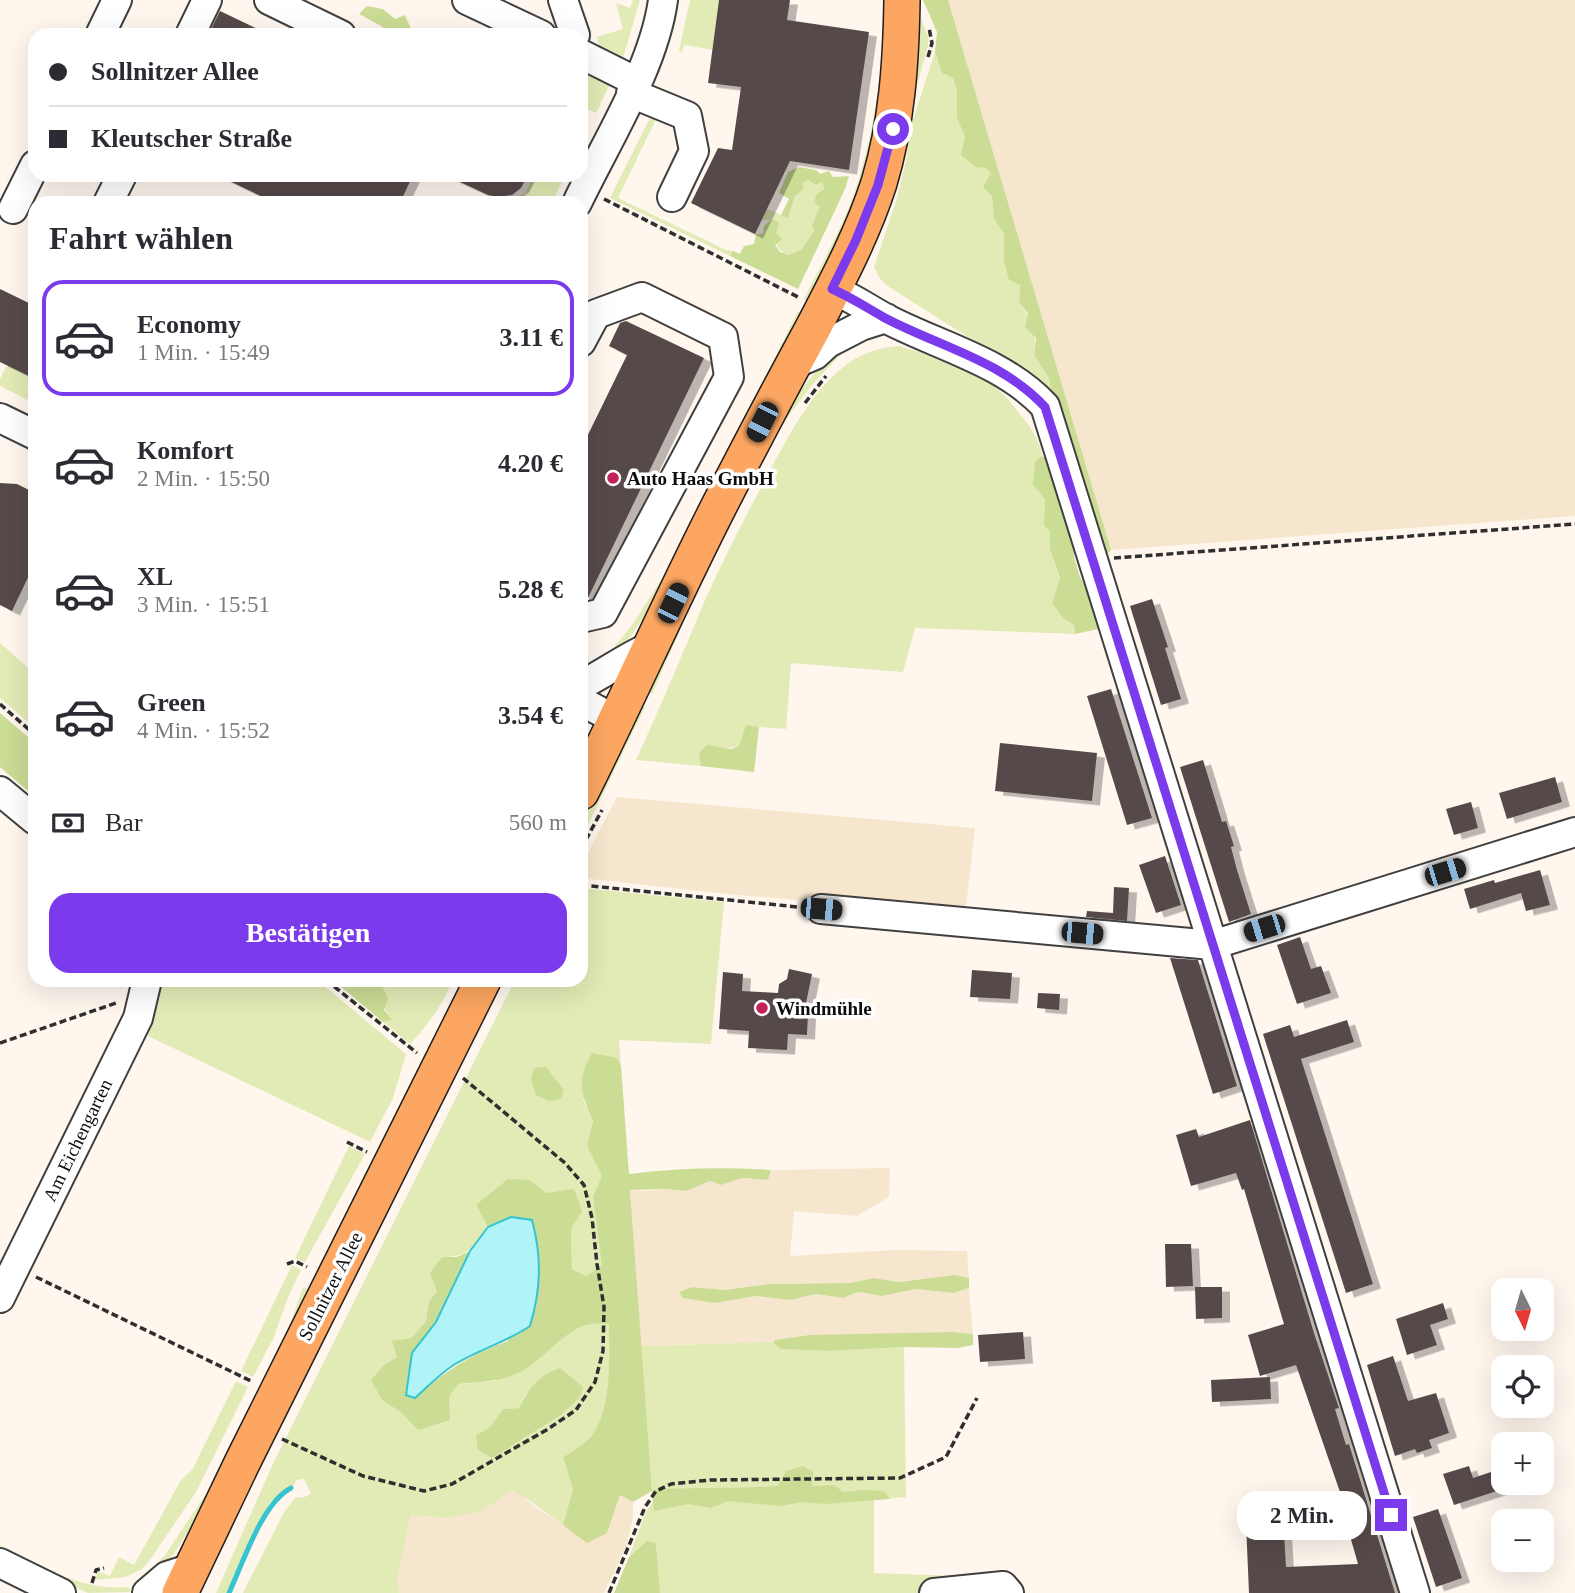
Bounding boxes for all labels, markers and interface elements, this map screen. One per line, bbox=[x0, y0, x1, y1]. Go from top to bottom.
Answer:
text: Sollnitzer Allee bbox=[91, 57, 259, 86]
route start bbox=[877, 113, 909, 145]
text: Kleutscher Straße bbox=[91, 124, 292, 153]
text: Fahrt wählen bbox=[49, 220, 233, 256]
icon: car bbox=[53, 307, 116, 370]
text: Economy bbox=[137, 310, 241, 339]
text: 3.11 € bbox=[499, 323, 563, 352]
text: 1 Min. · 15:49 bbox=[137, 340, 270, 365]
car bbox=[744, 399, 781, 445]
icon: car bbox=[53, 433, 116, 496]
text: Komfort bbox=[137, 436, 234, 465]
text: 4.20 € bbox=[498, 449, 563, 478]
text: 2 Min. · 15:50 bbox=[137, 466, 270, 491]
place label: Auto Haas GmbH bbox=[627, 468, 774, 489]
marker: Auto Haas GmbH bbox=[605, 470, 621, 486]
icon: car bbox=[53, 559, 116, 622]
text: XL bbox=[137, 562, 173, 591]
text: 5.28 € bbox=[498, 575, 563, 604]
car bbox=[655, 580, 692, 626]
text: 3 Min. · 15:51 bbox=[137, 592, 270, 617]
icon: car bbox=[53, 685, 116, 748]
text: Green bbox=[137, 688, 206, 717]
text: 3.54 € bbox=[498, 701, 563, 730]
text: 4 Min. · 15:52 bbox=[137, 718, 270, 743]
icon: cash bbox=[49, 804, 87, 842]
text: Bar bbox=[105, 808, 143, 837]
text: 560 m bbox=[509, 810, 567, 835]
car bbox=[1422, 856, 1469, 888]
button: Bestätigen bbox=[49, 893, 567, 973]
car bbox=[800, 897, 843, 921]
car bbox=[1241, 912, 1288, 944]
car bbox=[1061, 921, 1104, 945]
place label: Windmühle bbox=[776, 998, 872, 1019]
marker: Windmühle bbox=[754, 1000, 770, 1016]
street label: Am Eichengarten bbox=[39, 1075, 116, 1205]
street label: Sollnitzer Allee bbox=[294, 1229, 367, 1344]
north arrow bbox=[1491, 1278, 1554, 1340]
map controls bbox=[1491, 1278, 1554, 1572]
button: locate bbox=[1491, 1355, 1554, 1418]
button: + bbox=[1491, 1432, 1554, 1495]
callout: 2 Min. bbox=[1237, 1490, 1366, 1540]
route end bbox=[1375, 1499, 1407, 1531]
text: 2 Min. bbox=[1270, 1503, 1334, 1528]
button: − bbox=[1491, 1509, 1554, 1572]

